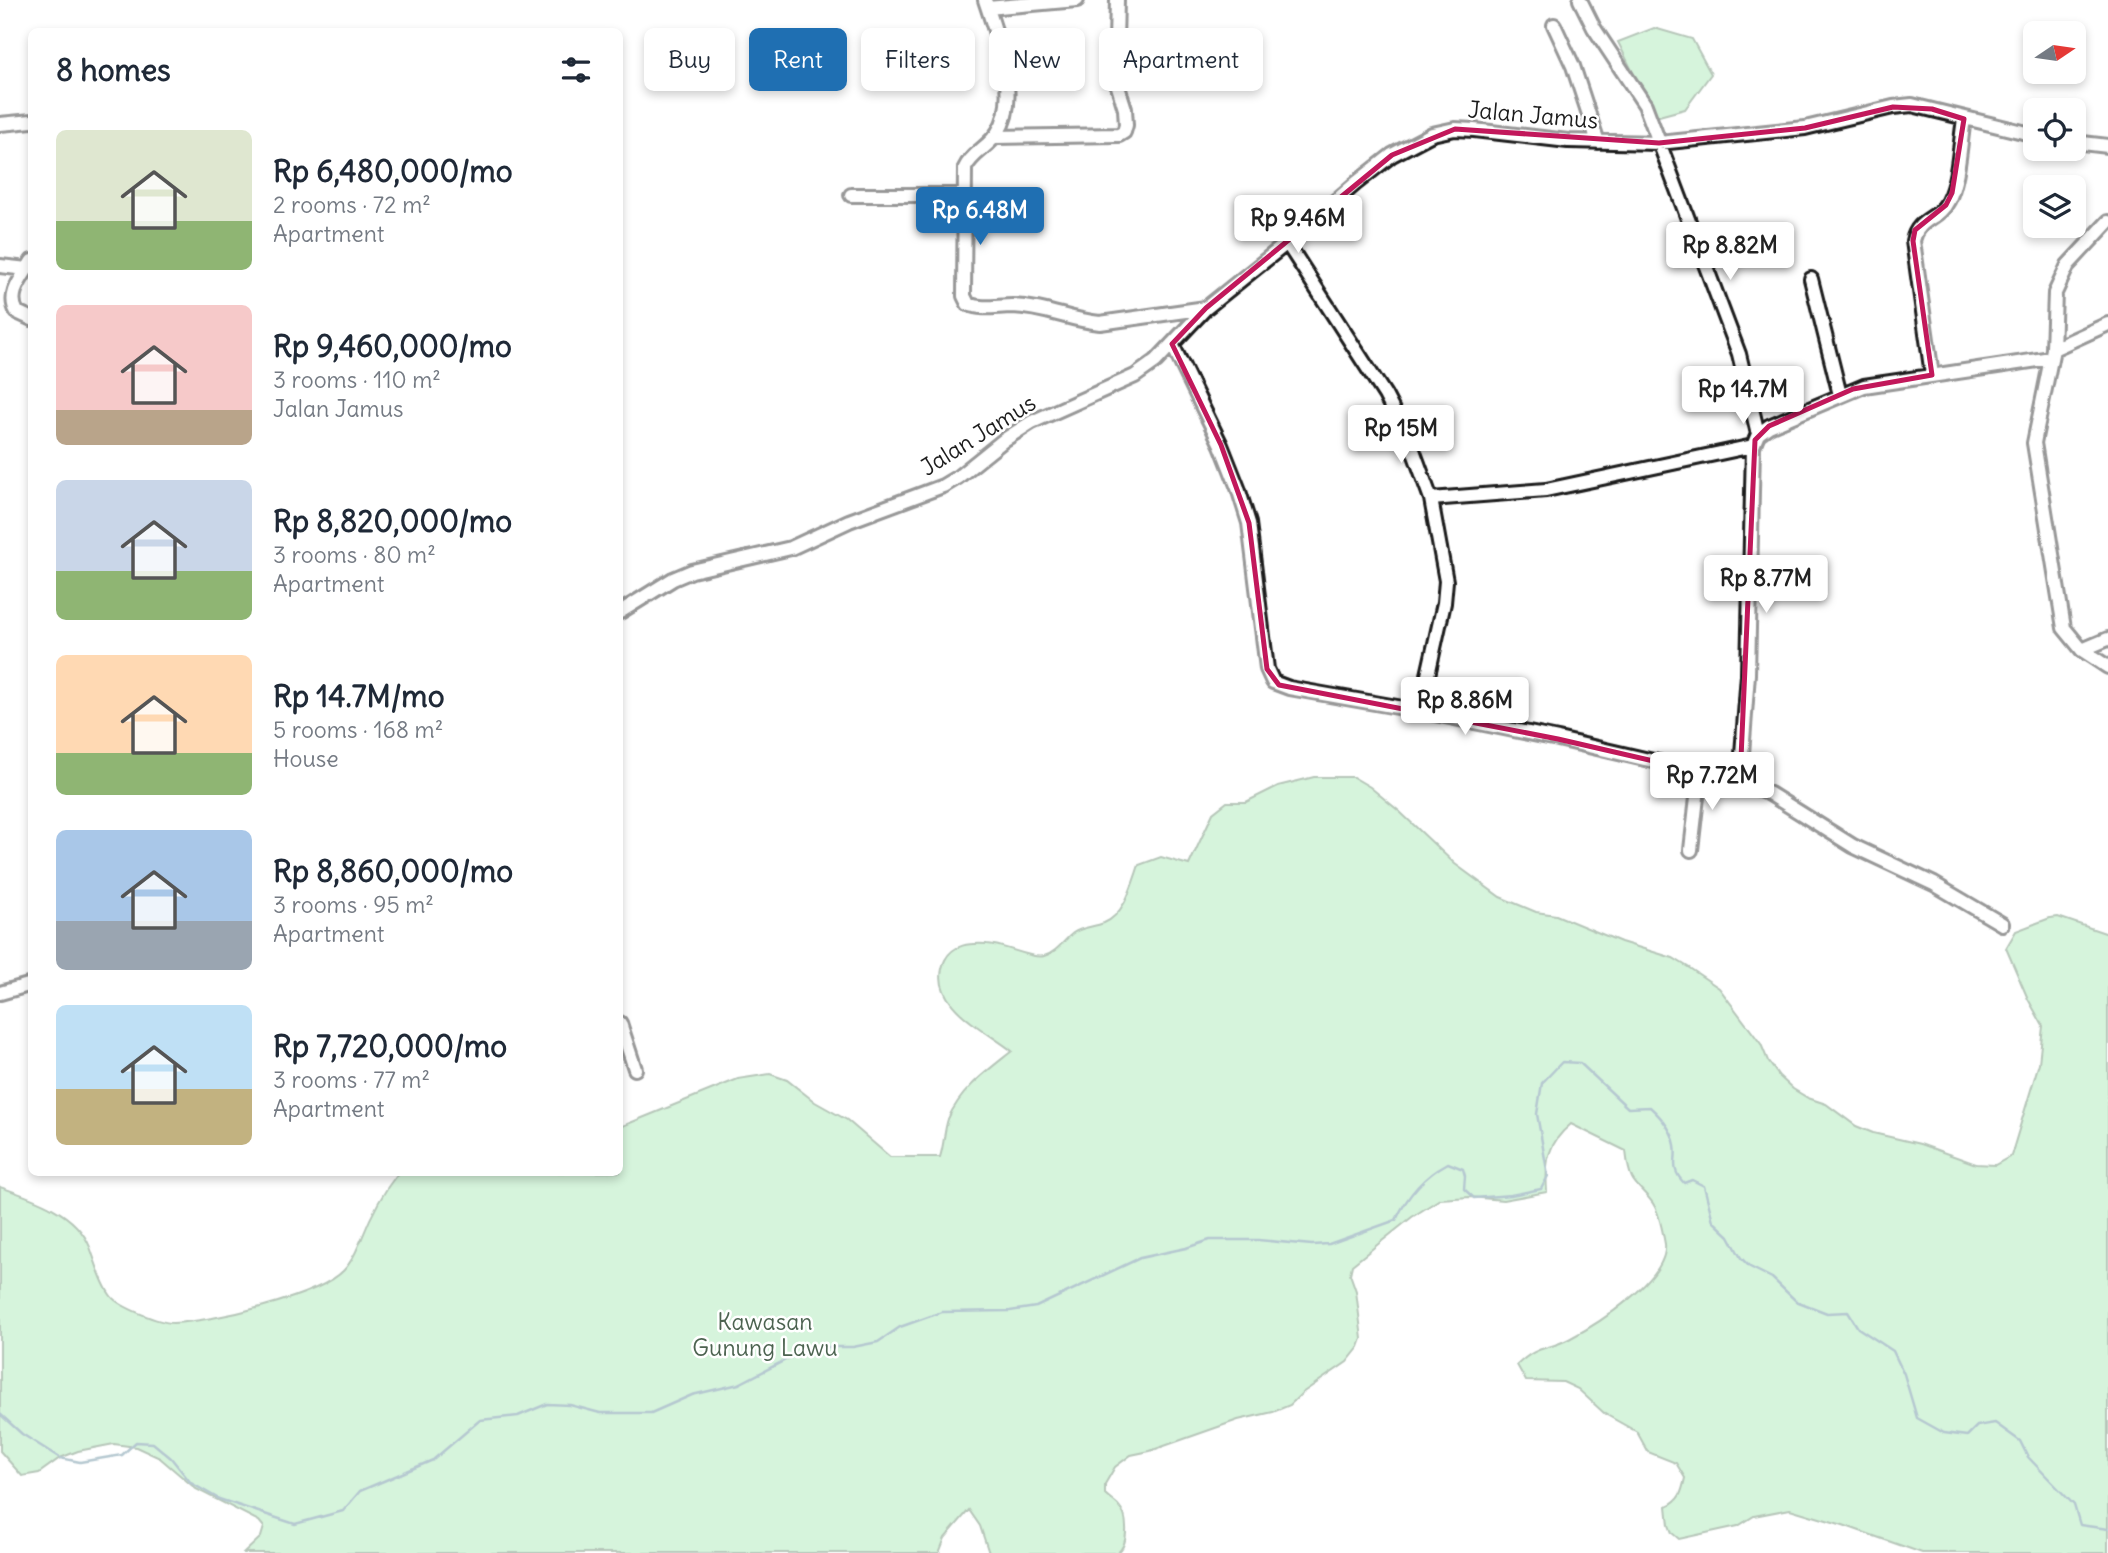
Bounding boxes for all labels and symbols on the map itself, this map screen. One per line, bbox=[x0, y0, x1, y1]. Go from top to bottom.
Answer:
north arrow bbox=[2023, 21, 2086, 84]
street label: Jalan Jamus bbox=[1467, 94, 1599, 135]
pin: Rp 6.48M bbox=[908, 188, 1052, 247]
pin: Rp 9.46M bbox=[1226, 196, 1370, 255]
pin: Rp 8.82M bbox=[1658, 222, 1802, 282]
pin: Rp 14.7M bbox=[1671, 366, 1815, 426]
street label: Jalan Jamus bbox=[915, 388, 1041, 481]
pin: Rp 15M bbox=[1344, 406, 1458, 465]
pin: Rp 8.77M bbox=[1694, 556, 1838, 615]
pin: Rp 8.86M bbox=[1393, 678, 1537, 737]
pin: Rp 7.72M bbox=[1640, 752, 1784, 812]
park label: Kawasan Gunung Lawu bbox=[692, 1307, 838, 1362]

